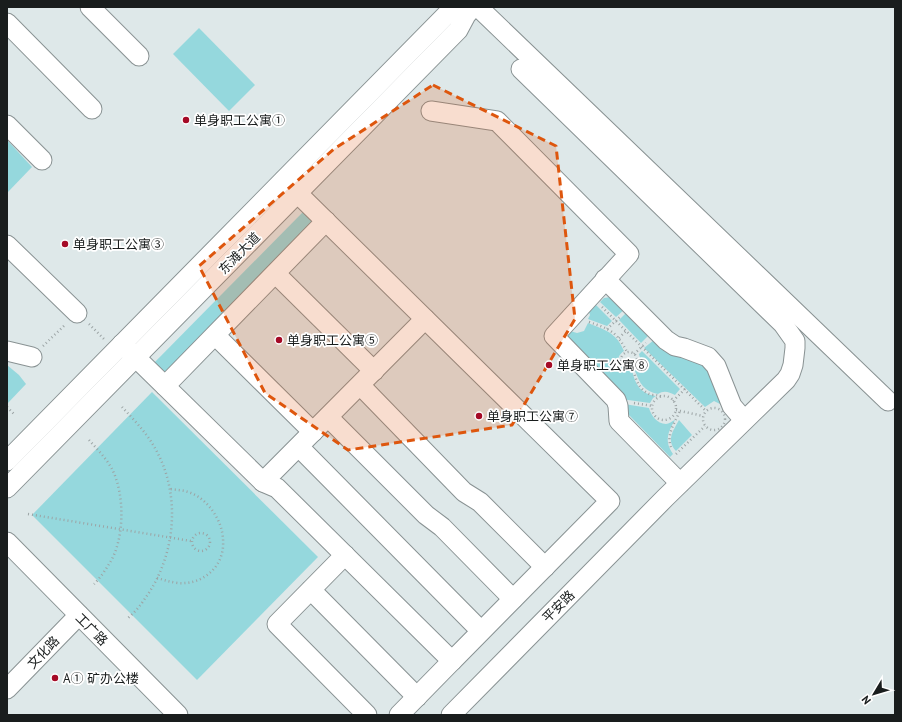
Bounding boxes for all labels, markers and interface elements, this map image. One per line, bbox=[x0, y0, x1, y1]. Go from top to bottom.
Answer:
place label: 单身职工公寓① bbox=[194, 112, 285, 129]
marker: 单身职工公寓① bbox=[181, 115, 191, 125]
street label: 东滩大道 bbox=[215, 229, 264, 278]
place label: 单身职工公寓③ bbox=[73, 236, 164, 253]
marker: 单身职工公寓③ bbox=[60, 239, 70, 249]
place label: 单身职工公寓⑤ bbox=[287, 332, 378, 349]
marker: 单身职工公寓⑤ bbox=[274, 335, 284, 345]
place label: 单身职工公寓⑧ bbox=[557, 357, 648, 374]
marker: 单身职工公寓⑧ bbox=[544, 360, 554, 370]
place label: 单身职工公寓⑦ bbox=[487, 408, 578, 425]
marker: 单身职工公寓⑦ bbox=[474, 411, 484, 421]
street label: 平安路 bbox=[539, 587, 578, 626]
street label: 工广路 bbox=[72, 610, 111, 649]
street label: 文化路 bbox=[24, 632, 63, 672]
place label: A① 矿办公楼 bbox=[63, 670, 139, 687]
marker: A① 矿办公楼 bbox=[50, 673, 60, 683]
north arrow bbox=[854, 674, 894, 714]
text: N bbox=[858, 693, 874, 707]

